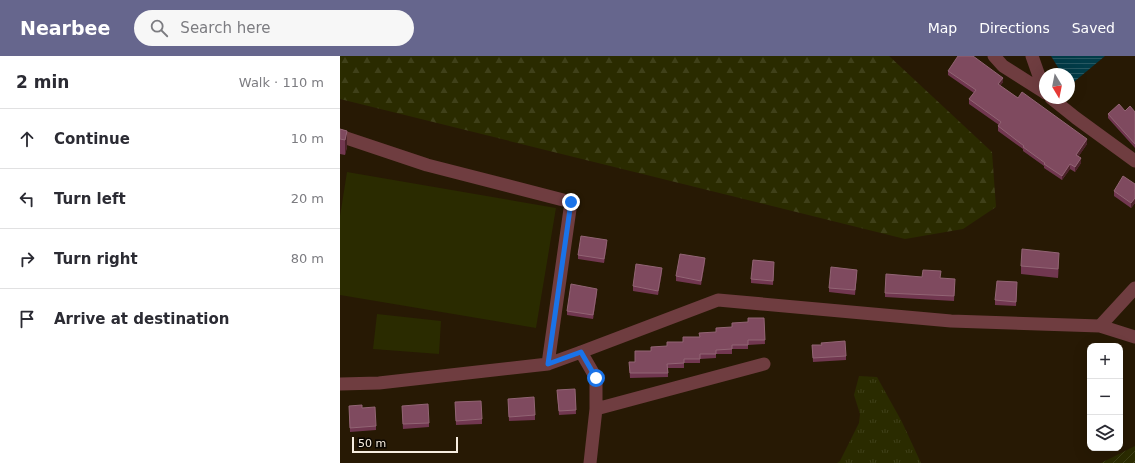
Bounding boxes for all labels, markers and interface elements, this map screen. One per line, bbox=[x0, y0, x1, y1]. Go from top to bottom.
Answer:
search box bbox=[134, 10, 414, 46]
text: Nearbee bbox=[20, 17, 110, 39]
icon: search bbox=[148, 17, 170, 39]
text: Search here bbox=[180, 19, 270, 37]
text: Map bbox=[928, 20, 957, 36]
text: Directions bbox=[979, 20, 1050, 36]
text: Saved bbox=[1072, 20, 1115, 36]
north arrow bbox=[1039, 68, 1075, 104]
text: 2 min bbox=[16, 72, 69, 92]
text: Walk · 110 m bbox=[239, 75, 324, 90]
icon: ahead bbox=[16, 128, 38, 150]
text: Continue bbox=[54, 130, 130, 148]
text: 10 m bbox=[291, 131, 324, 146]
icon: left bbox=[16, 188, 38, 210]
text: Turn left bbox=[54, 190, 126, 208]
text: 20 m bbox=[291, 191, 324, 206]
route end bbox=[562, 193, 580, 211]
icon: right bbox=[16, 248, 38, 270]
text: Turn right bbox=[54, 250, 138, 268]
text: 80 m bbox=[291, 251, 324, 266]
icon: arrive bbox=[16, 308, 38, 330]
text: Arrive at destination bbox=[54, 310, 229, 328]
map controls bbox=[1087, 343, 1123, 451]
button: + bbox=[1087, 343, 1123, 379]
route start bbox=[587, 369, 605, 387]
button: − bbox=[1087, 379, 1123, 415]
button: layers bbox=[1087, 415, 1123, 451]
scale bar bbox=[352, 435, 458, 454]
text: 50 m bbox=[358, 437, 386, 450]

